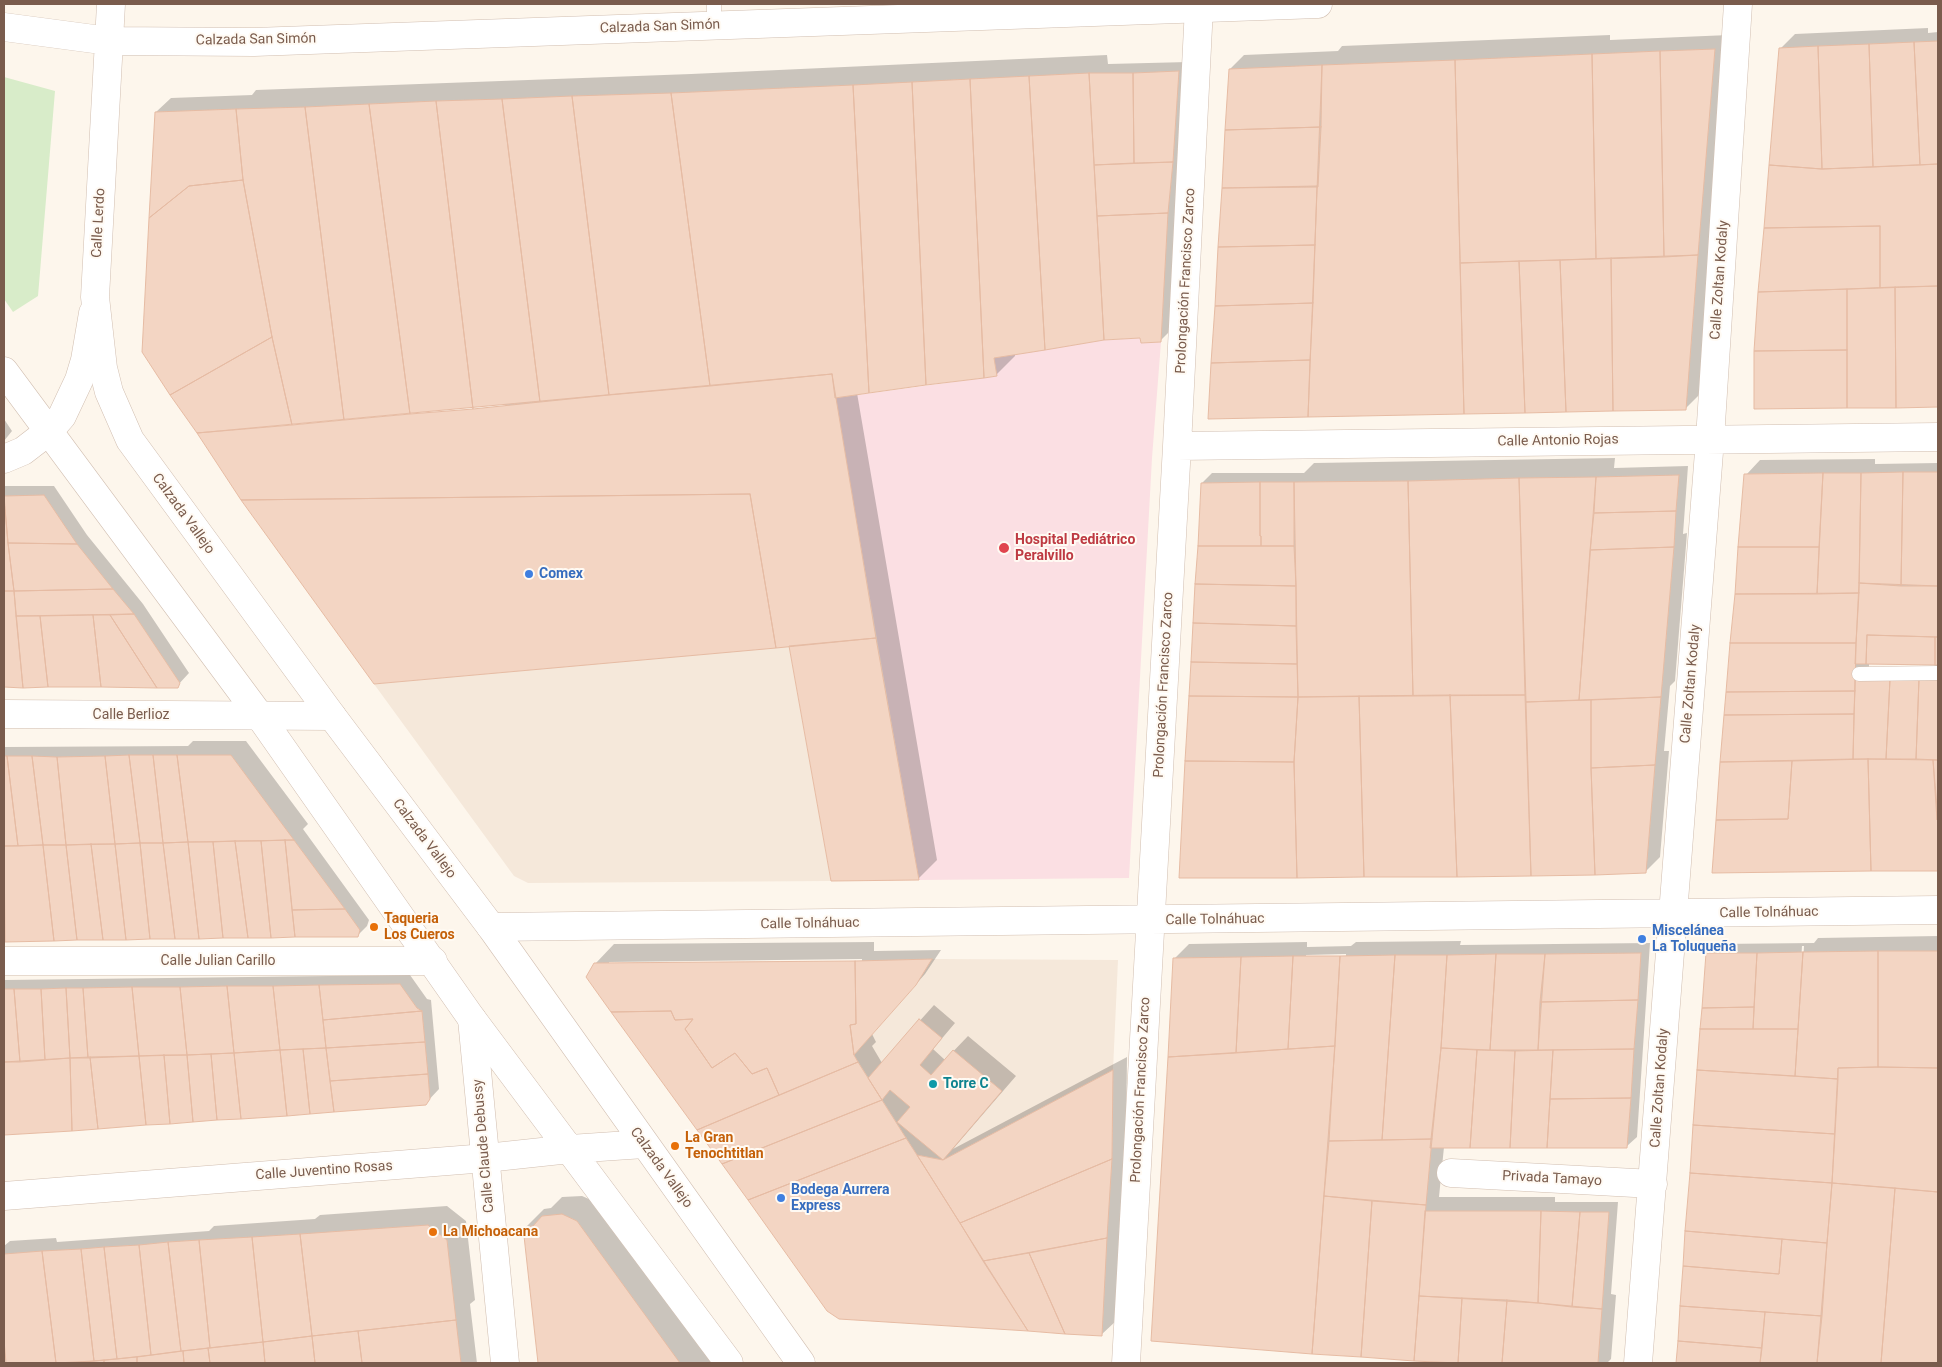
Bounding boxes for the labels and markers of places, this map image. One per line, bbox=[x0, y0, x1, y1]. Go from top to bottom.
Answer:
place label: Hospital Pediátrico Peralvillo bbox=[1015, 532, 1135, 564]
marker: Hospital Pediátrico Peralvillo bbox=[997, 541, 1011, 555]
place label: Comex bbox=[539, 566, 583, 582]
marker: Comex bbox=[523, 568, 535, 580]
place label: Taqueria Los Cueros bbox=[384, 911, 455, 944]
marker: Taqueria Los Cueros bbox=[368, 921, 380, 933]
place label: Miscelánea La Toluqueña bbox=[1652, 923, 1736, 956]
marker: Miscelánea La Toluqueña bbox=[1636, 933, 1648, 945]
place label: Torre C bbox=[943, 1076, 989, 1092]
marker: Torre C bbox=[927, 1078, 939, 1090]
place label: La Gran Tenochtitlan bbox=[685, 1130, 764, 1162]
marker: La Gran Tenochtitlan bbox=[669, 1140, 681, 1152]
place label: Bodega Aurrera Express bbox=[791, 1182, 889, 1214]
marker: Bodega Aurrera Express bbox=[775, 1192, 787, 1204]
place label: La Michoacana bbox=[443, 1224, 538, 1240]
marker: La Michoacana bbox=[427, 1226, 439, 1238]

